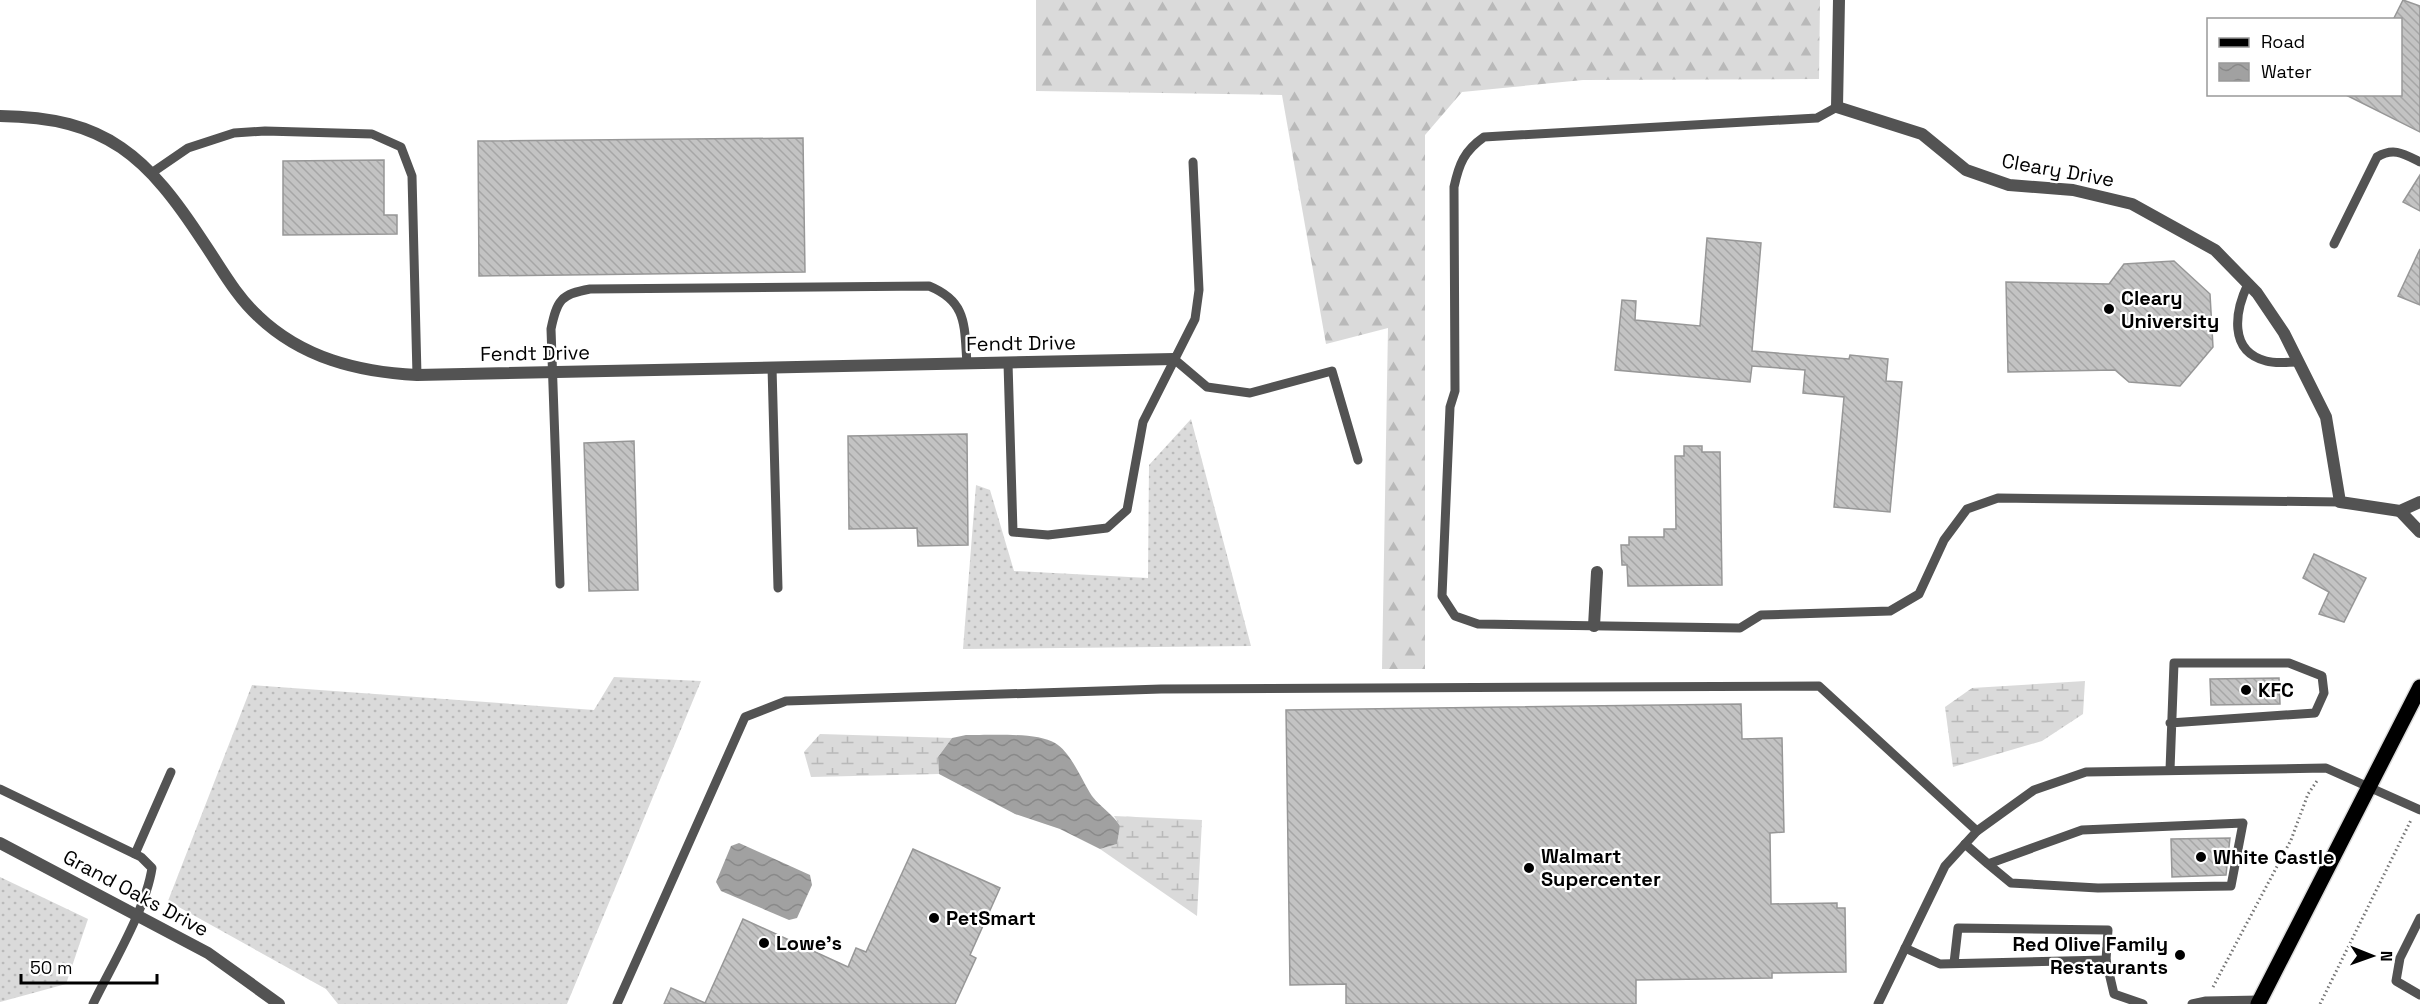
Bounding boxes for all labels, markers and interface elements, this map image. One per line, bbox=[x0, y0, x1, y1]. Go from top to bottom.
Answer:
legend bbox=[2207, 18, 2402, 96]
text: Road bbox=[2261, 30, 2305, 53]
text: Water bbox=[2261, 60, 2312, 83]
street label: Cleary Drive bbox=[2000, 147, 2116, 193]
place label: Cleary University bbox=[2121, 285, 2219, 334]
marker: Cleary University bbox=[2102, 302, 2116, 316]
street label: Fendt Drive bbox=[966, 329, 1076, 357]
street label: Fendt Drive bbox=[480, 339, 590, 367]
place label: KFC bbox=[2258, 677, 2294, 703]
marker: KFC bbox=[2239, 683, 2253, 697]
place label: Walmart Supercenter bbox=[1541, 843, 1661, 892]
street label: Grand Oaks Drive bbox=[59, 844, 213, 942]
place label: White Castle bbox=[2213, 844, 2335, 870]
marker: White Castle bbox=[2194, 850, 2208, 864]
marker: Walmart Supercenter bbox=[1522, 861, 1536, 875]
place label: PetSmart bbox=[946, 905, 1036, 931]
marker: PetSmart bbox=[927, 911, 941, 925]
north arrow bbox=[2342, 926, 2402, 986]
place label: Lowe's bbox=[776, 930, 842, 956]
place label: Red Olive Family Restaurants bbox=[2012, 931, 2168, 980]
marker: Lowe's bbox=[757, 936, 771, 950]
scale bar bbox=[21, 947, 158, 985]
marker: Red Olive Family Restaurants bbox=[2173, 948, 2187, 962]
text: N bbox=[2376, 951, 2397, 962]
text: 50 m bbox=[30, 956, 72, 979]

